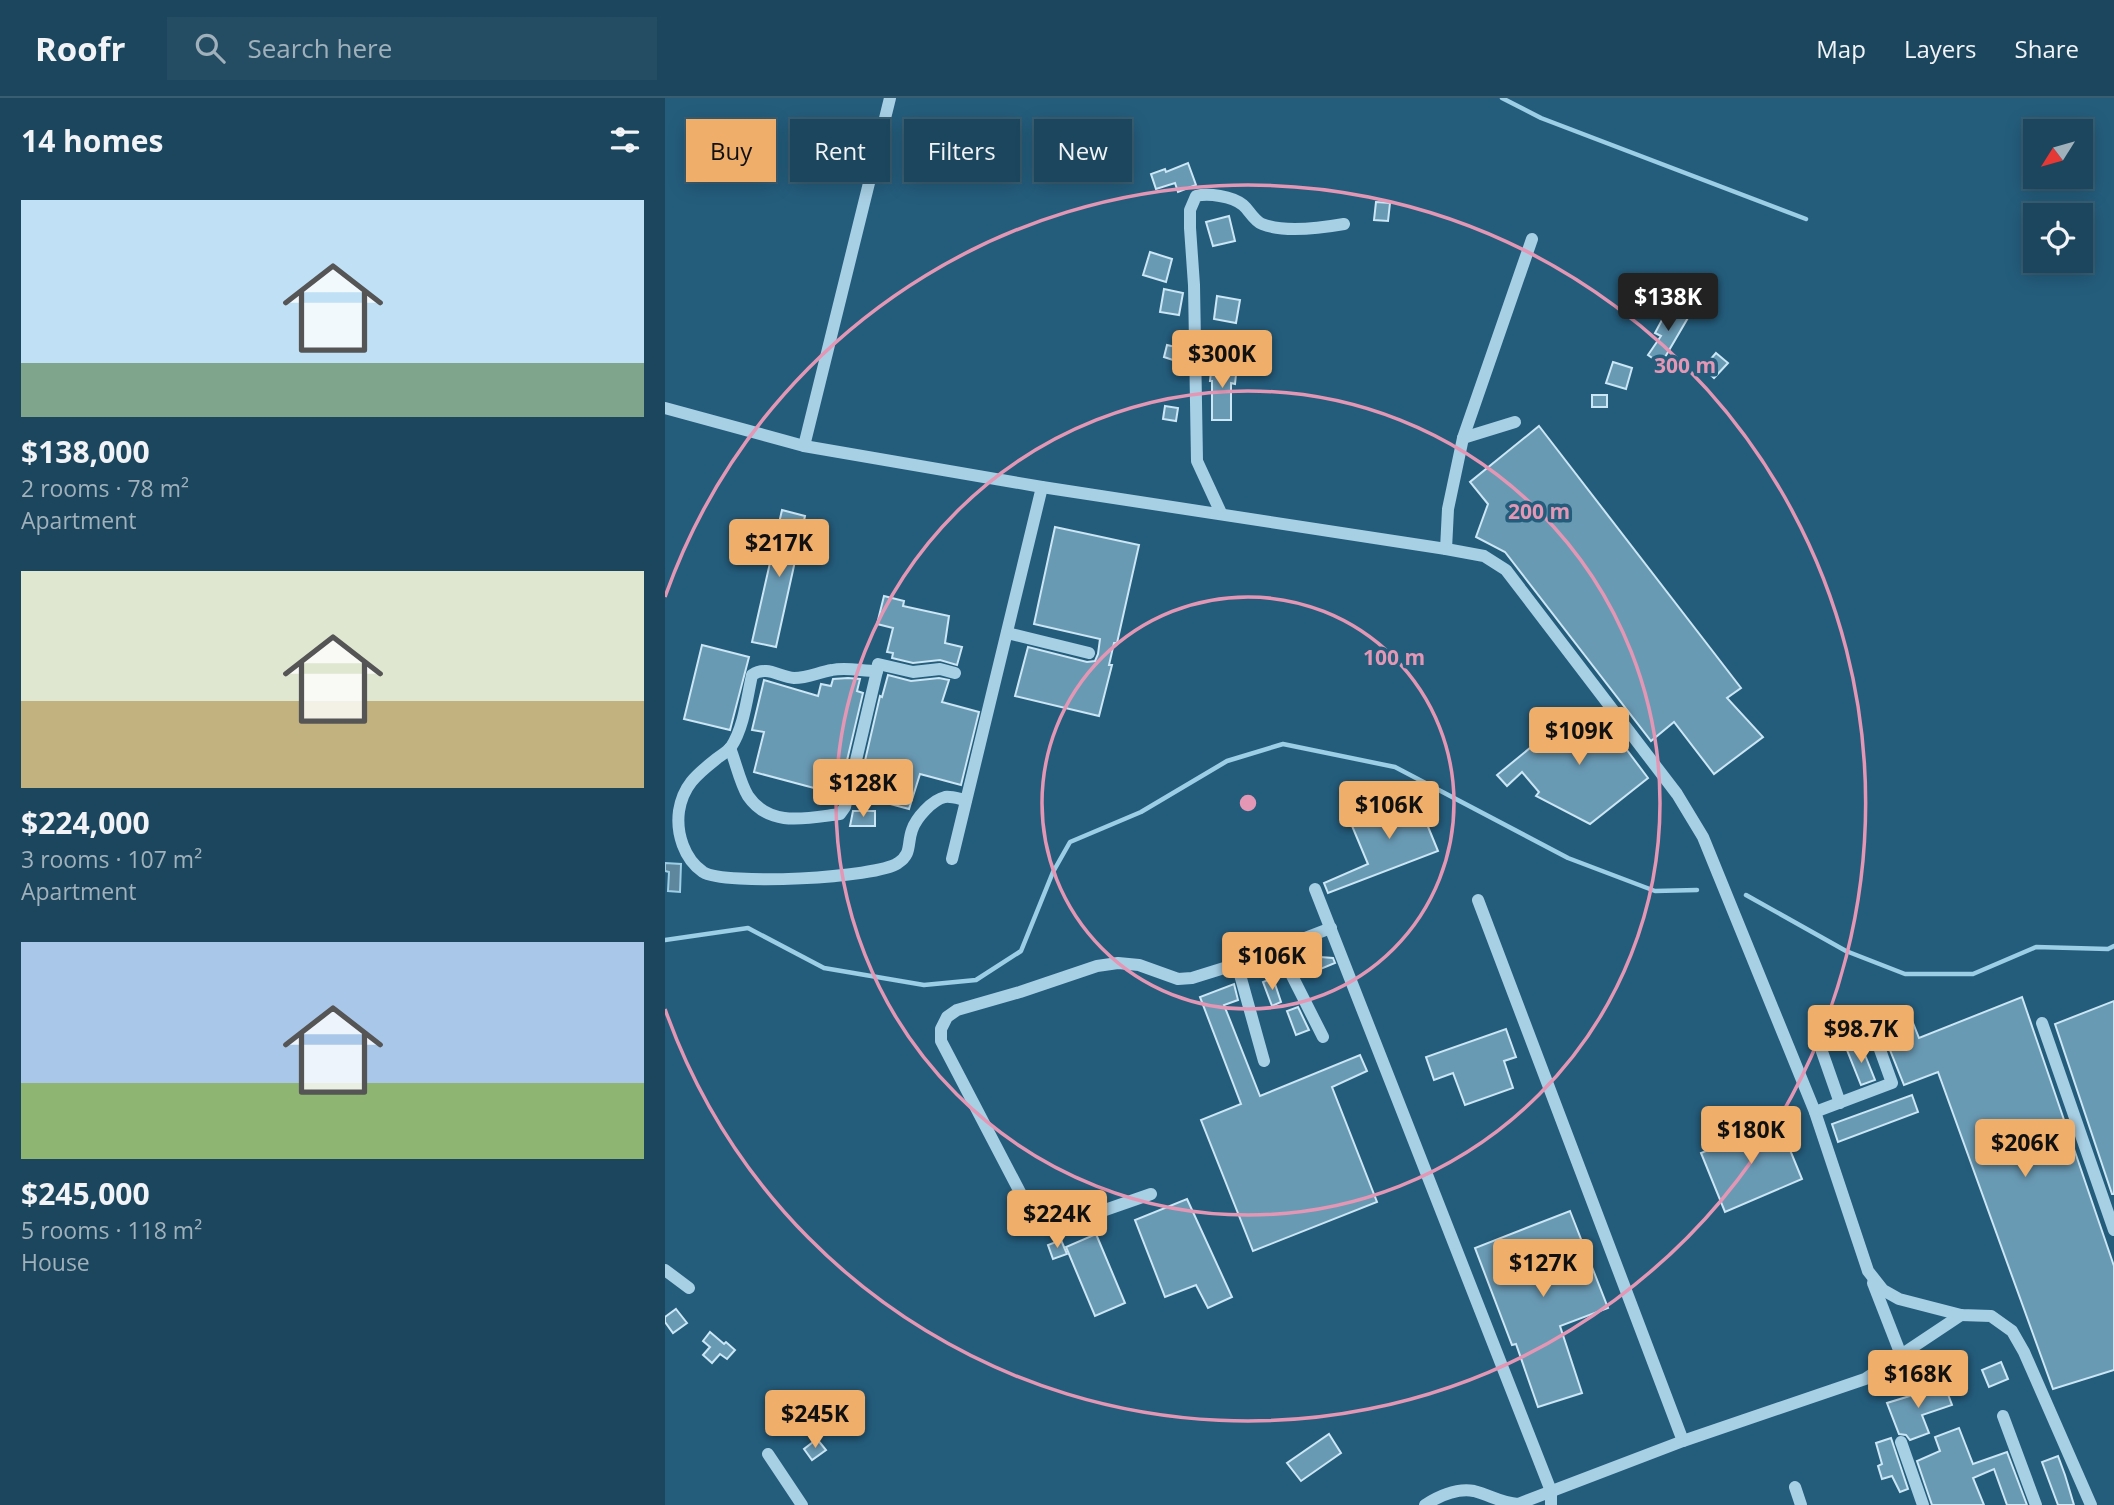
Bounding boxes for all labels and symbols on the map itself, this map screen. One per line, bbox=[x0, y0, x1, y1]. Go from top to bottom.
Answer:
north arrow bbox=[2023, 119, 2093, 189]
pin: $138K bbox=[1619, 274, 1717, 333]
pin: $300K bbox=[1173, 330, 1271, 390]
text: 300 m bbox=[1654, 351, 1716, 379]
text: 200 m bbox=[1508, 497, 1570, 525]
pin: $217K bbox=[730, 519, 828, 579]
text: 100 m bbox=[1363, 643, 1425, 671]
pin: $109K bbox=[1530, 708, 1628, 767]
pin: $128K bbox=[814, 760, 912, 819]
pin: $106K bbox=[1340, 782, 1438, 841]
centre of rings bbox=[1236, 791, 1260, 815]
pin: $106K bbox=[1223, 932, 1321, 992]
pin: $98.7K bbox=[1804, 1006, 1918, 1065]
pin: $180K bbox=[1702, 1107, 1800, 1166]
pin: $206K bbox=[1976, 1119, 2074, 1179]
pin: $224K bbox=[1008, 1190, 1106, 1250]
pin: $127K bbox=[1494, 1240, 1592, 1299]
pin: $168K bbox=[1869, 1350, 1967, 1410]
pin: $245K bbox=[766, 1390, 864, 1450]

